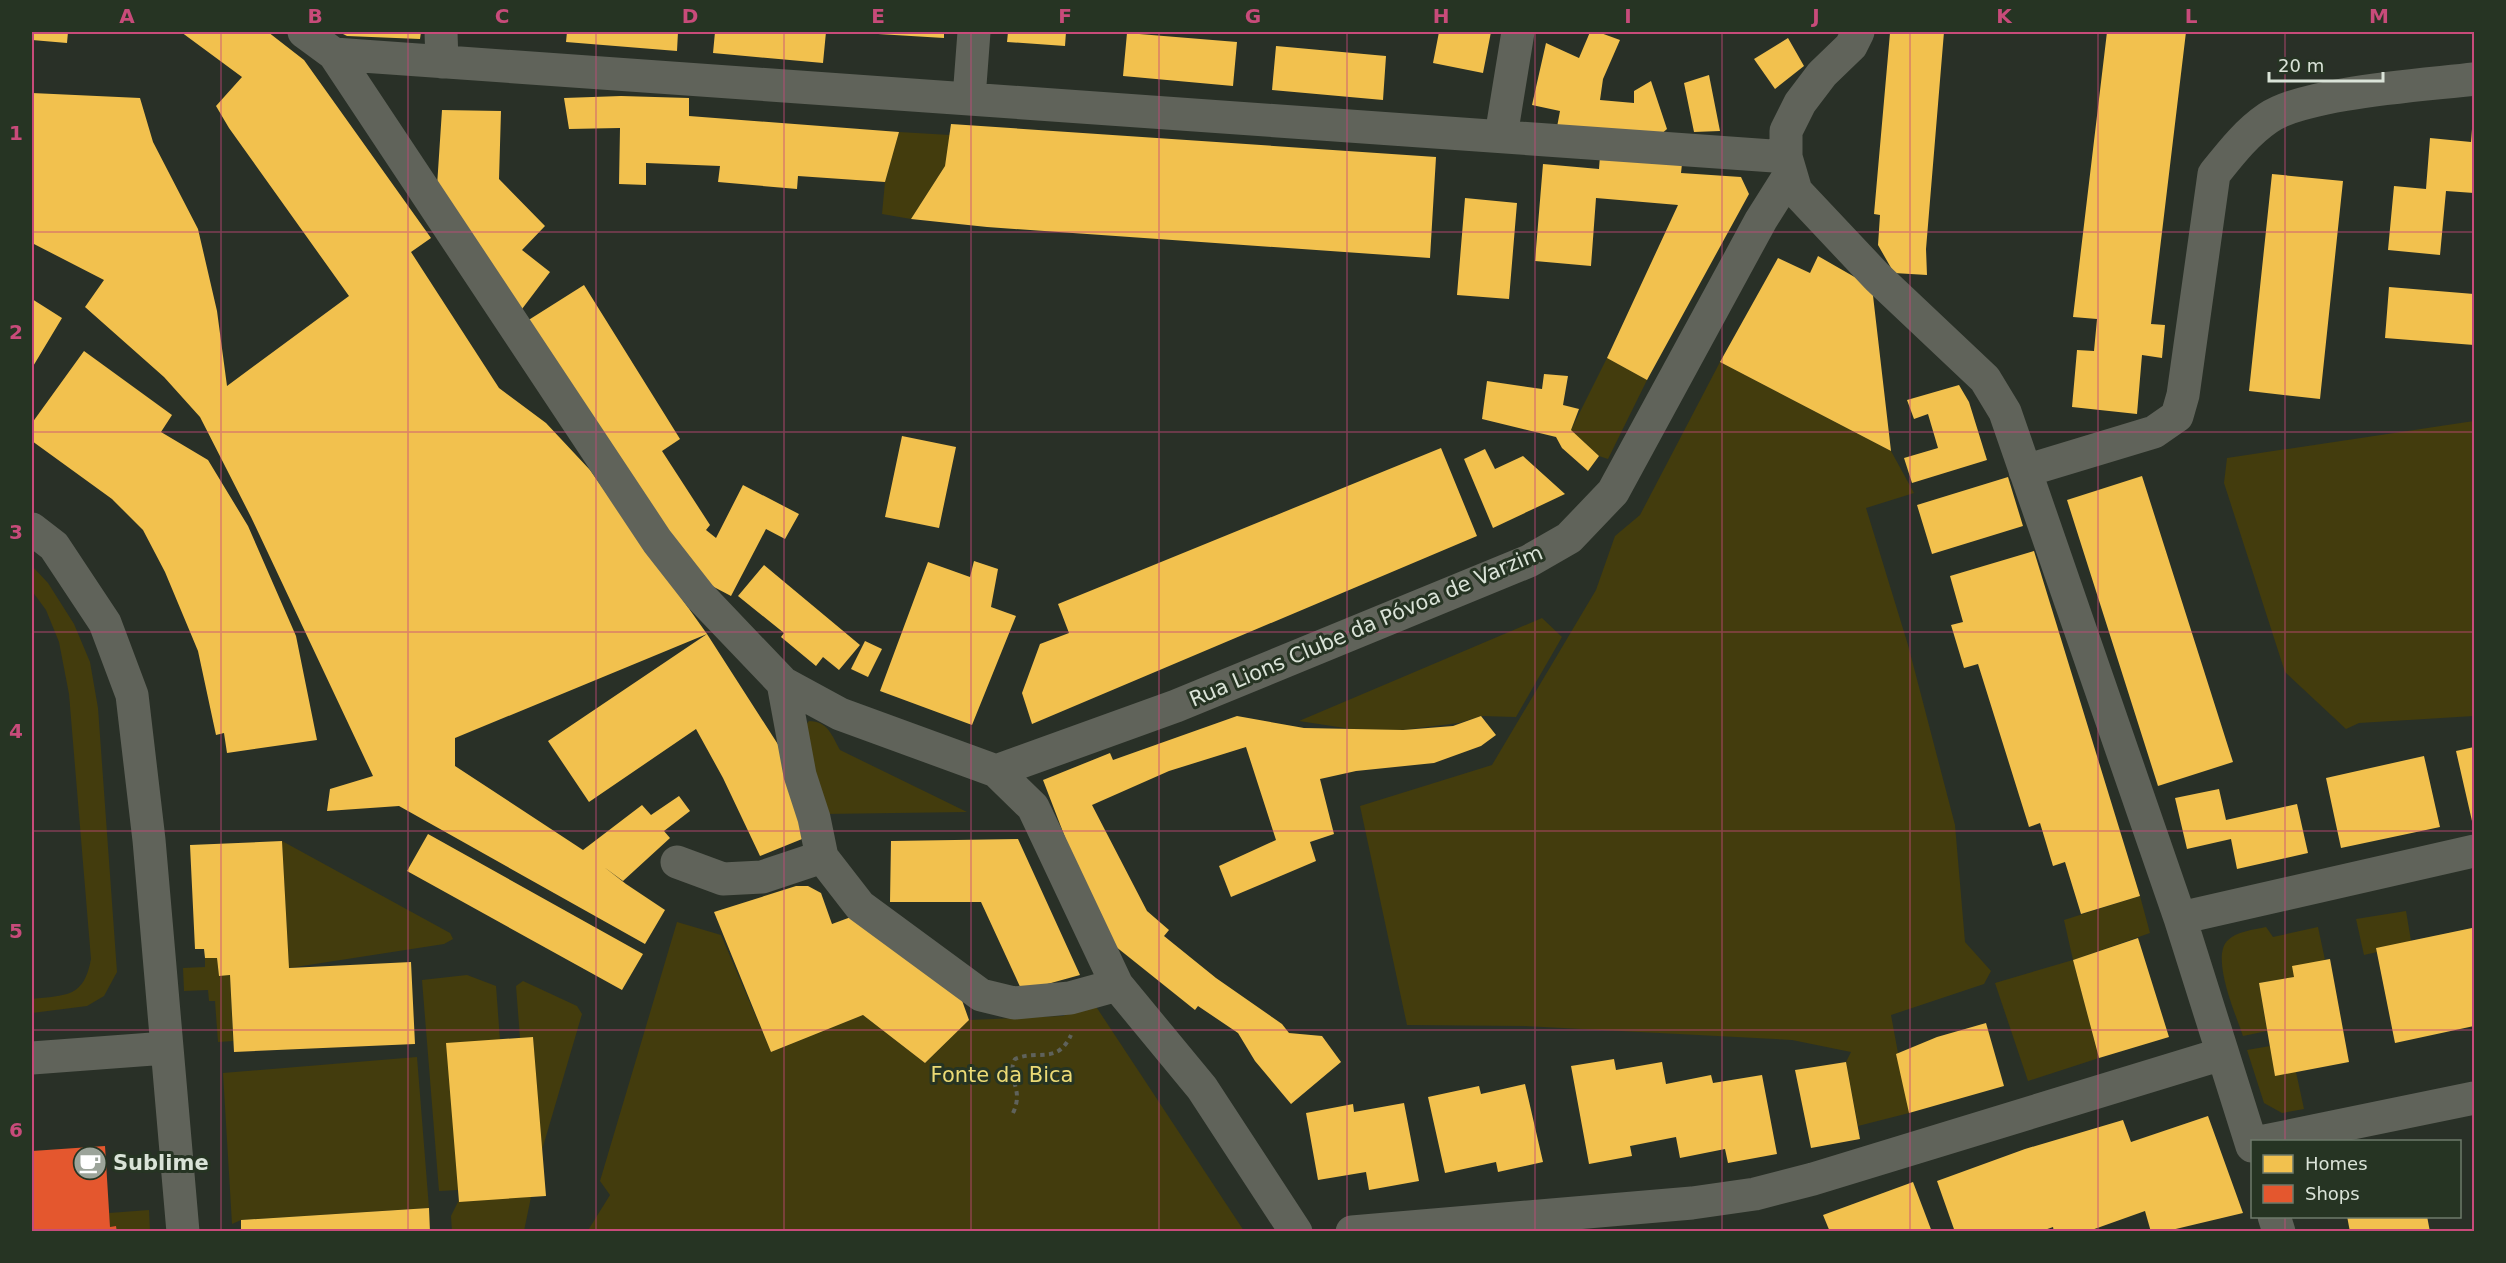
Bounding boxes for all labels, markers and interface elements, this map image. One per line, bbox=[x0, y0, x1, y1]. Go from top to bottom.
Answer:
text: A bbox=[119, 4, 135, 28]
text: B bbox=[307, 4, 323, 28]
text: C bbox=[495, 4, 509, 28]
text: D bbox=[682, 4, 698, 28]
text: E bbox=[871, 4, 885, 28]
text: F bbox=[1058, 4, 1072, 28]
text: G bbox=[1245, 4, 1261, 28]
text: H bbox=[1433, 4, 1449, 28]
text: I bbox=[1624, 4, 1632, 28]
text: J bbox=[1810, 4, 1820, 28]
text: K bbox=[1996, 4, 2013, 28]
text: L bbox=[2185, 4, 2198, 28]
text: M bbox=[2369, 4, 2389, 28]
scale bar bbox=[2269, 45, 2383, 83]
text: 20 m bbox=[2278, 55, 2324, 76]
text: 1 bbox=[9, 121, 23, 145]
text: 2 bbox=[9, 320, 23, 344]
text: 3 bbox=[9, 520, 23, 544]
street label: Rua Lions Clube da Póvoa de Varzim bbox=[1186, 540, 1546, 712]
text: 4 bbox=[9, 719, 23, 743]
text: 5 bbox=[9, 919, 23, 943]
park label: Fonte da Bica bbox=[931, 1063, 1073, 1087]
text: 6 bbox=[9, 1118, 23, 1142]
legend bbox=[2251, 1140, 2461, 1218]
cafe icon: Sublime bbox=[72, 1145, 108, 1181]
place label: Sublime bbox=[113, 1151, 209, 1175]
text: Homes bbox=[2305, 1153, 2368, 1174]
text: Shops bbox=[2305, 1183, 2360, 1204]

